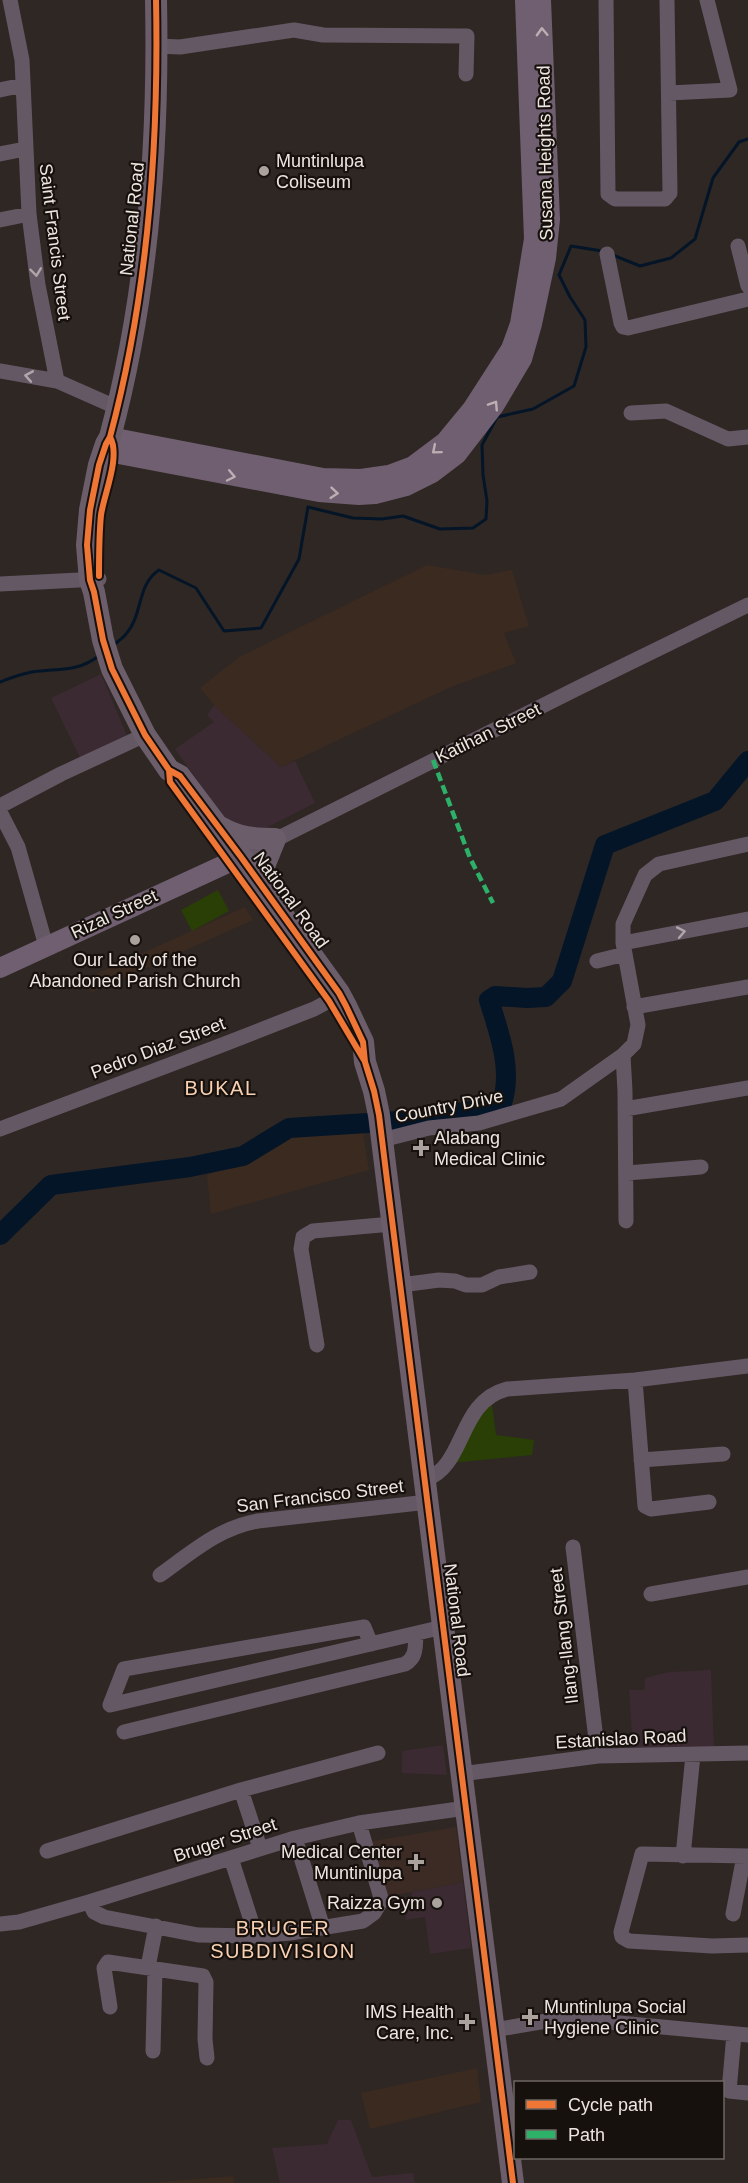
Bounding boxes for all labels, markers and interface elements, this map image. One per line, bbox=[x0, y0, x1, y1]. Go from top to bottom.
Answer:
one-way arrow bbox=[536, 28, 549, 37]
street label: Susana Heights Road bbox=[533, 65, 557, 241]
place label: Muntinlupa Coliseum bbox=[276, 151, 365, 192]
street label: National Road bbox=[116, 161, 148, 277]
street label: Saint Francis Street bbox=[35, 162, 75, 322]
marker: Muntinlupa Coliseum bbox=[257, 164, 271, 178]
one-way arrow bbox=[29, 267, 42, 276]
one-way arrow bbox=[24, 371, 33, 383]
one-way arrow bbox=[487, 401, 498, 412]
one-way arrow bbox=[431, 442, 442, 453]
one-way arrow bbox=[226, 469, 236, 482]
one-way arrow bbox=[330, 486, 339, 499]
street label: Katihan Street bbox=[432, 699, 544, 767]
street label: National Road bbox=[249, 848, 333, 952]
street label: Rizal Street bbox=[68, 885, 160, 943]
one-way arrow bbox=[675, 926, 685, 939]
marker: Our Lady of the Abandoned Parish Church bbox=[128, 933, 142, 947]
place label: Our Lady of the Abandoned Parish Church bbox=[29, 950, 241, 991]
street label: Pedro Diaz Street bbox=[88, 1013, 228, 1083]
district label: BUKAL bbox=[184, 1077, 258, 1099]
street label: Country Drive bbox=[393, 1086, 505, 1126]
place label: Alabang Medical Clinic bbox=[434, 1128, 545, 1169]
marker: Alabang Medical Clinic bbox=[412, 1139, 430, 1157]
street label: San Francisco Street bbox=[235, 1476, 405, 1516]
street label: National Road bbox=[440, 1562, 474, 1678]
street label: Ilang-Ilang Street bbox=[546, 1567, 582, 1705]
street label: Estanislao Road bbox=[555, 1726, 687, 1752]
street label: Bruger Street bbox=[171, 1814, 279, 1866]
place label: Medical Center Muntinlupa bbox=[281, 1842, 403, 1883]
marker: Medical Center Muntinlupa bbox=[407, 1853, 425, 1871]
place label: Raizza Gym bbox=[327, 1893, 425, 1913]
marker: Raizza Gym bbox=[430, 1896, 444, 1910]
district label: BRUGER SUBDIVISION bbox=[210, 1917, 356, 1962]
place label: Muntinlupa Social Hygiene Clinic bbox=[544, 1997, 686, 2038]
place label: IMS Health Care, Inc. bbox=[365, 2002, 454, 2043]
marker: Muntinlupa Social Hygiene Clinic bbox=[521, 2008, 539, 2026]
marker: IMS Health Care, Inc. bbox=[458, 2013, 476, 2031]
legend bbox=[514, 2081, 724, 2159]
text: Cycle path bbox=[568, 2095, 653, 2115]
text: Path bbox=[568, 2125, 605, 2145]

